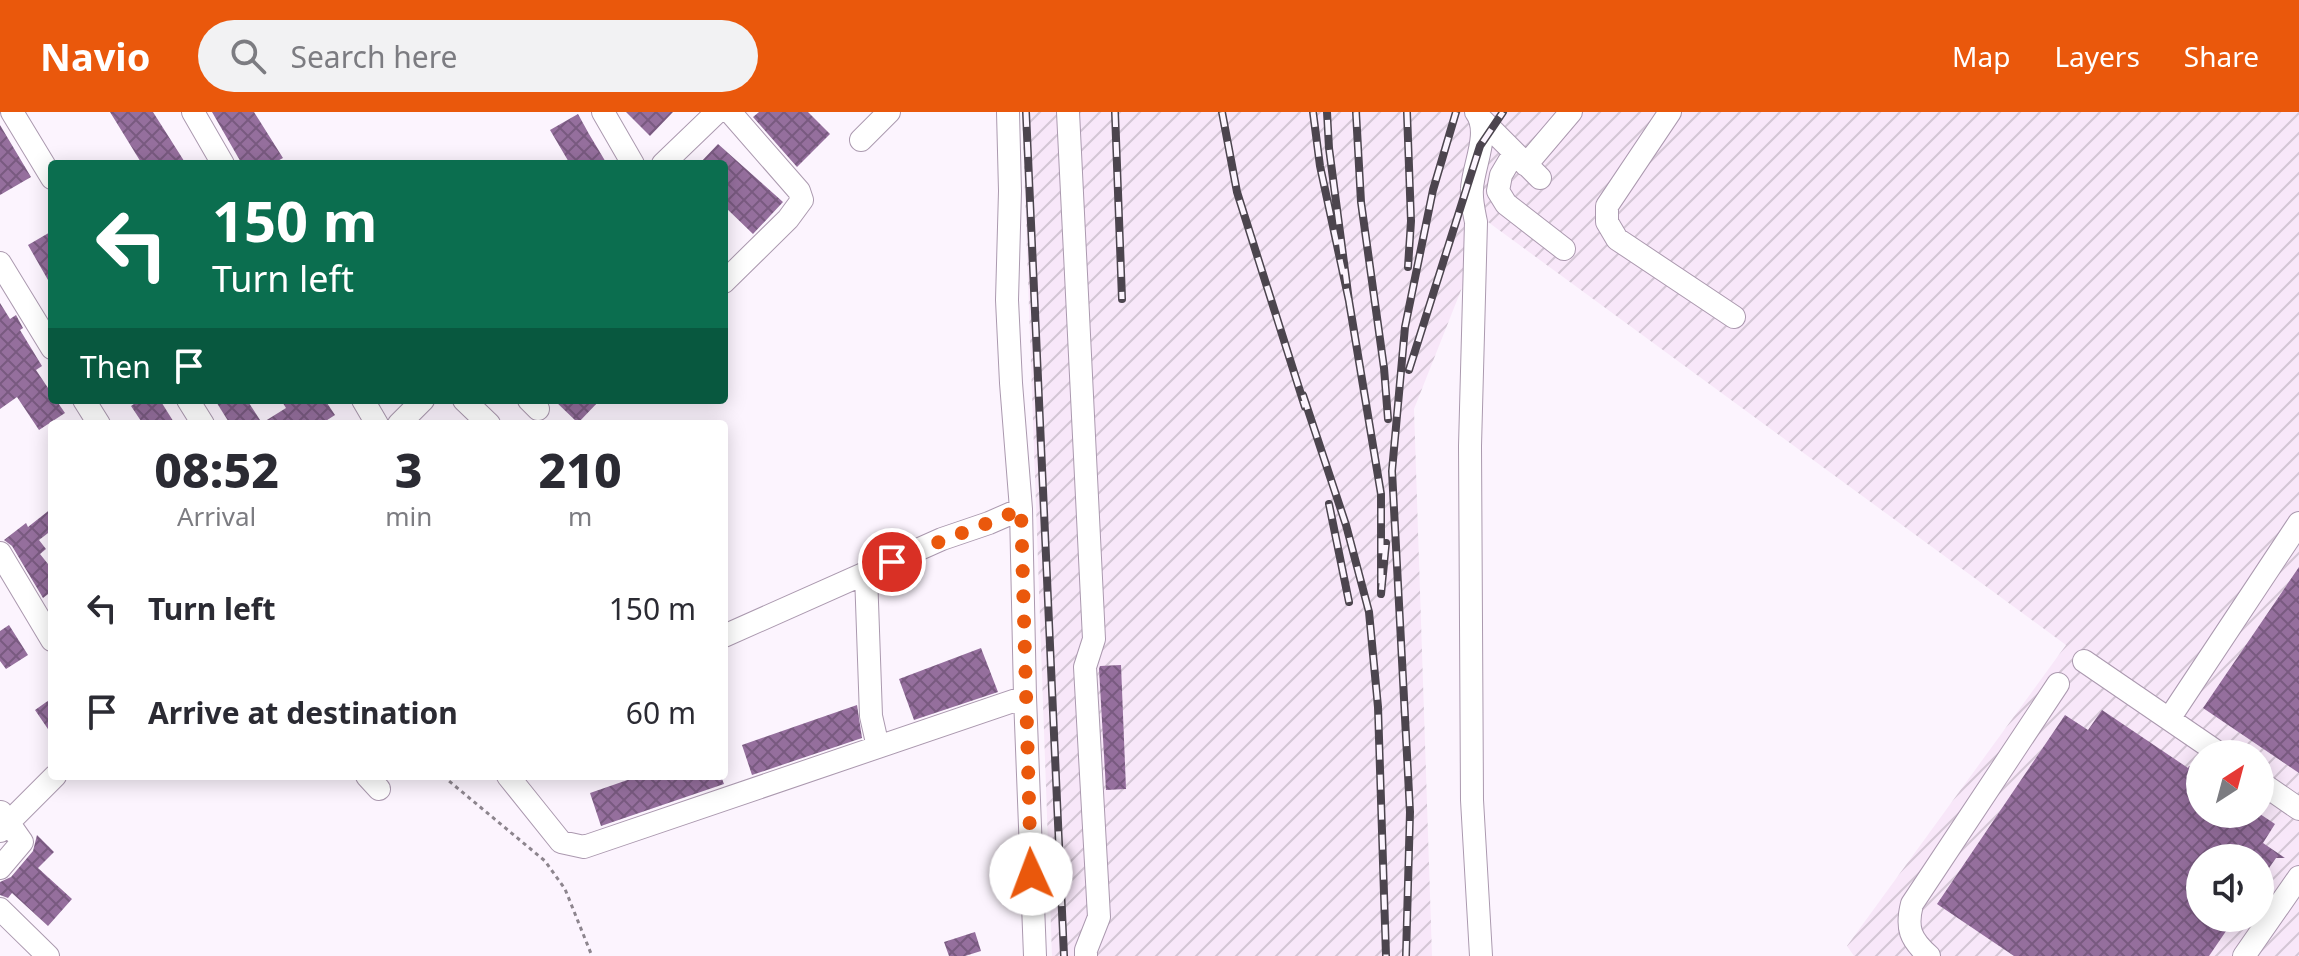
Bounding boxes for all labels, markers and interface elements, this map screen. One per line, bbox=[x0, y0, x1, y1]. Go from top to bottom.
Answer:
search box bbox=[198, 20, 758, 92]
text: Navio bbox=[40, 30, 150, 82]
icon: search bbox=[226, 34, 270, 78]
text: Search here bbox=[290, 36, 457, 77]
text: Map bbox=[1952, 37, 2010, 75]
text: Layers bbox=[2054, 37, 2140, 75]
text: Share bbox=[2184, 37, 2259, 75]
text: 150 m bbox=[212, 182, 377, 258]
icon: left bbox=[80, 192, 184, 296]
text: Turn left bbox=[212, 254, 354, 303]
icon: arrive bbox=[167, 344, 211, 388]
text: Then bbox=[80, 346, 151, 387]
text: 08:52 bbox=[154, 437, 279, 502]
text: 3 bbox=[395, 437, 423, 502]
text: 210 bbox=[539, 437, 622, 502]
text: Arrival bbox=[177, 498, 256, 534]
text: min bbox=[385, 498, 432, 534]
text: m bbox=[568, 498, 592, 534]
pin bbox=[858, 528, 926, 596]
icon: arrive bbox=[870, 540, 914, 584]
icon: left bbox=[80, 586, 124, 630]
text: Turn left bbox=[148, 588, 276, 629]
text: 150 m bbox=[609, 588, 696, 629]
icon: arrive bbox=[80, 690, 124, 734]
text: Arrive at destination bbox=[148, 692, 458, 733]
text: 60 m bbox=[626, 692, 696, 733]
north arrow bbox=[2186, 740, 2274, 828]
map controls bbox=[2186, 740, 2274, 932]
position arrow bbox=[989, 832, 1073, 916]
button: sound bbox=[2186, 844, 2274, 932]

